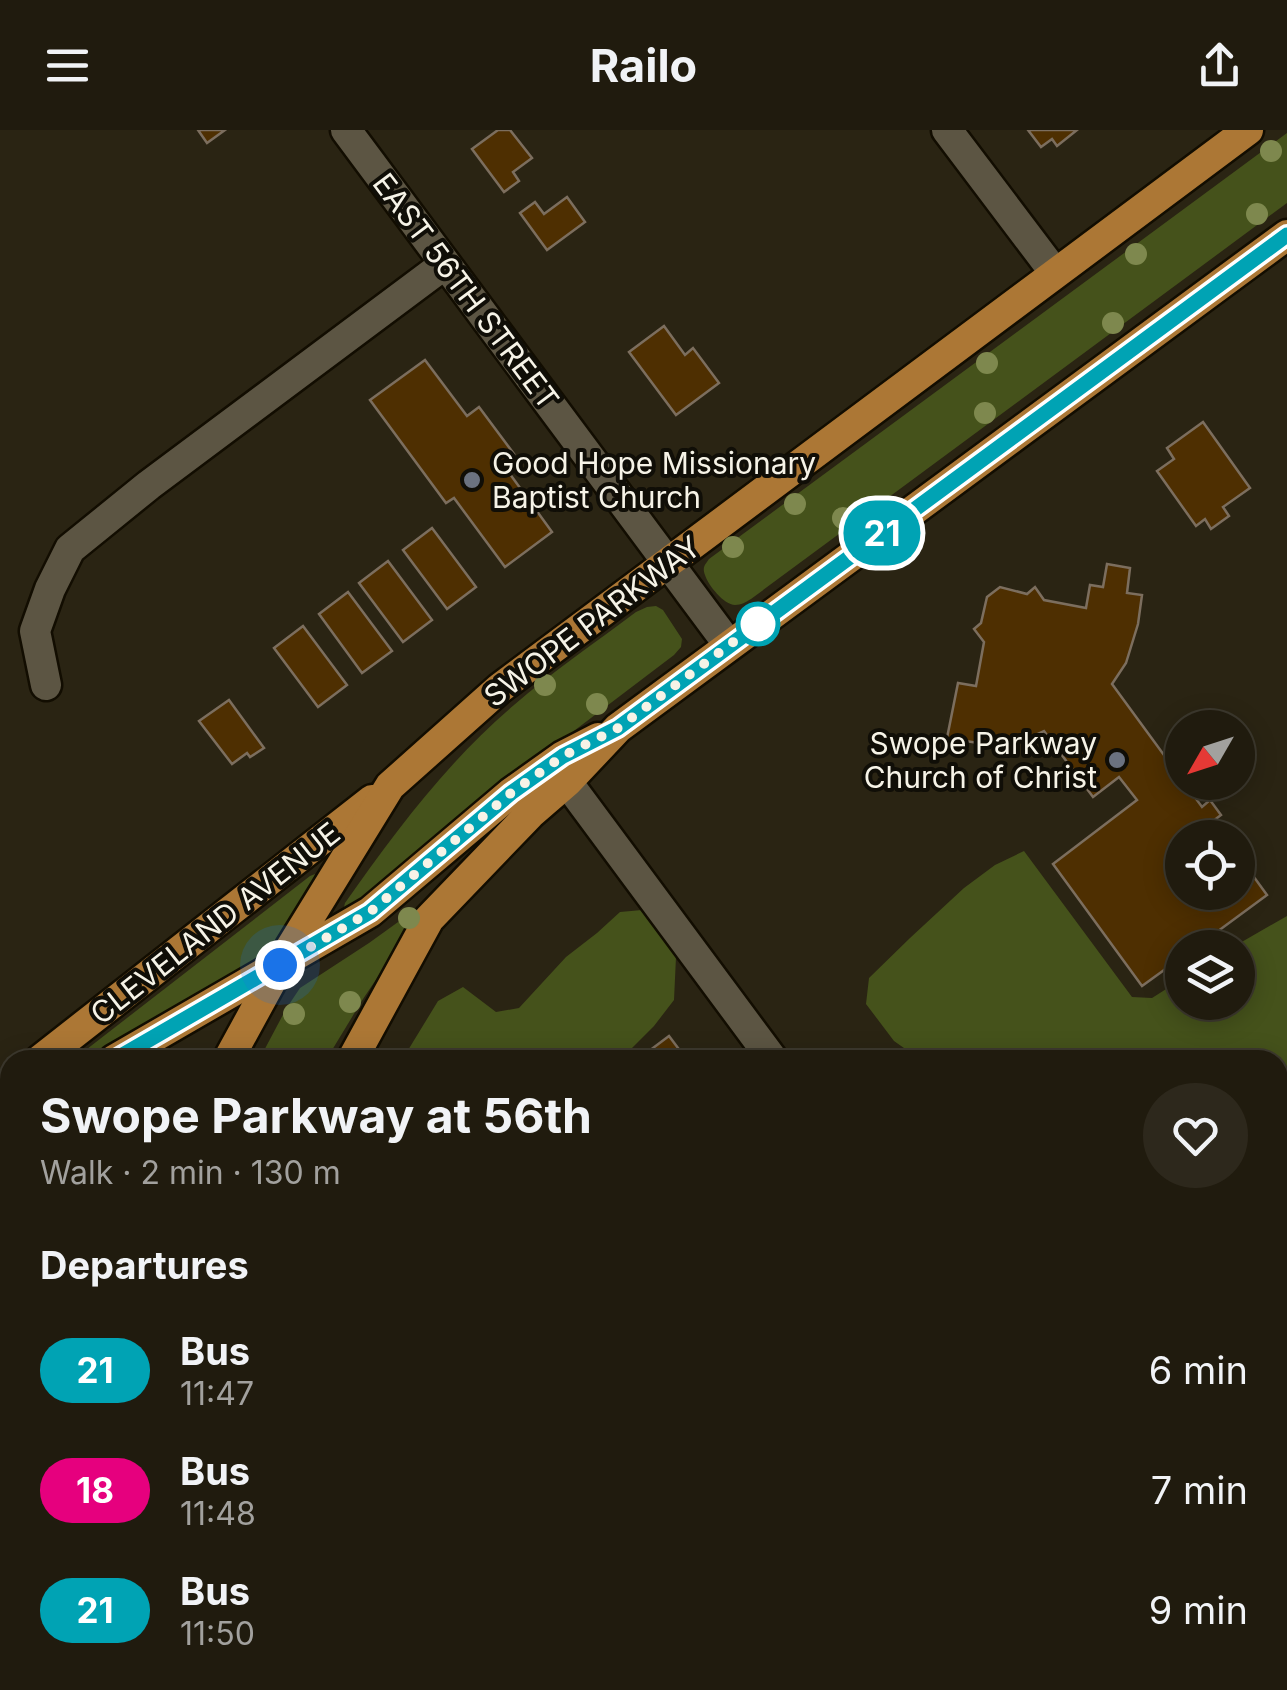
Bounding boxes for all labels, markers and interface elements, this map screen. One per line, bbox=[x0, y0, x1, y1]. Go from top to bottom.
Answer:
icon: menu bbox=[40, 38, 95, 93]
text: Railo bbox=[590, 38, 697, 93]
icon: share bbox=[1192, 38, 1247, 93]
street label: EAST 56TH STREET bbox=[366, 166, 566, 416]
place label: Good Hope Missionary Baptist Church bbox=[492, 445, 816, 515]
marker: Good Hope Missionary Baptist Church bbox=[461, 469, 483, 491]
line badge: 21 bbox=[837, 500, 927, 566]
text: 21 bbox=[863, 512, 901, 554]
street label: SWOPE PARKWAY bbox=[477, 528, 707, 714]
unlabelled marker bbox=[737, 603, 779, 645]
north arrow bbox=[1165, 710, 1255, 800]
map controls bbox=[1165, 710, 1255, 1020]
place label: Swope Parkway Church of Christ bbox=[864, 725, 1097, 795]
marker: Swope Parkway Church of Christ bbox=[1106, 749, 1128, 771]
street label: CLEVELAND AVENUE bbox=[83, 815, 347, 1031]
button: locate bbox=[1165, 820, 1255, 910]
button: layers bbox=[1165, 930, 1255, 1020]
your location bbox=[255, 940, 305, 990]
button: heart bbox=[1143, 1083, 1248, 1188]
text: Swope Parkway at 56th bbox=[40, 1086, 592, 1145]
text: Walk · 2 min · 130 m bbox=[40, 1153, 341, 1192]
text: Departures bbox=[40, 1242, 249, 1288]
text: Bus bbox=[180, 1328, 250, 1374]
text: 6 min bbox=[1149, 1347, 1248, 1393]
text: 21 bbox=[76, 1349, 114, 1391]
text: 11:47 bbox=[180, 1374, 254, 1413]
text: Bus bbox=[180, 1448, 250, 1494]
text: 7 min bbox=[1151, 1467, 1248, 1513]
text: 18 bbox=[76, 1469, 114, 1511]
text: 11:48 bbox=[180, 1494, 256, 1533]
text: Bus bbox=[180, 1568, 250, 1614]
text: 9 min bbox=[1149, 1587, 1248, 1633]
text: 21 bbox=[76, 1589, 114, 1631]
text: 11:50 bbox=[180, 1614, 255, 1653]

